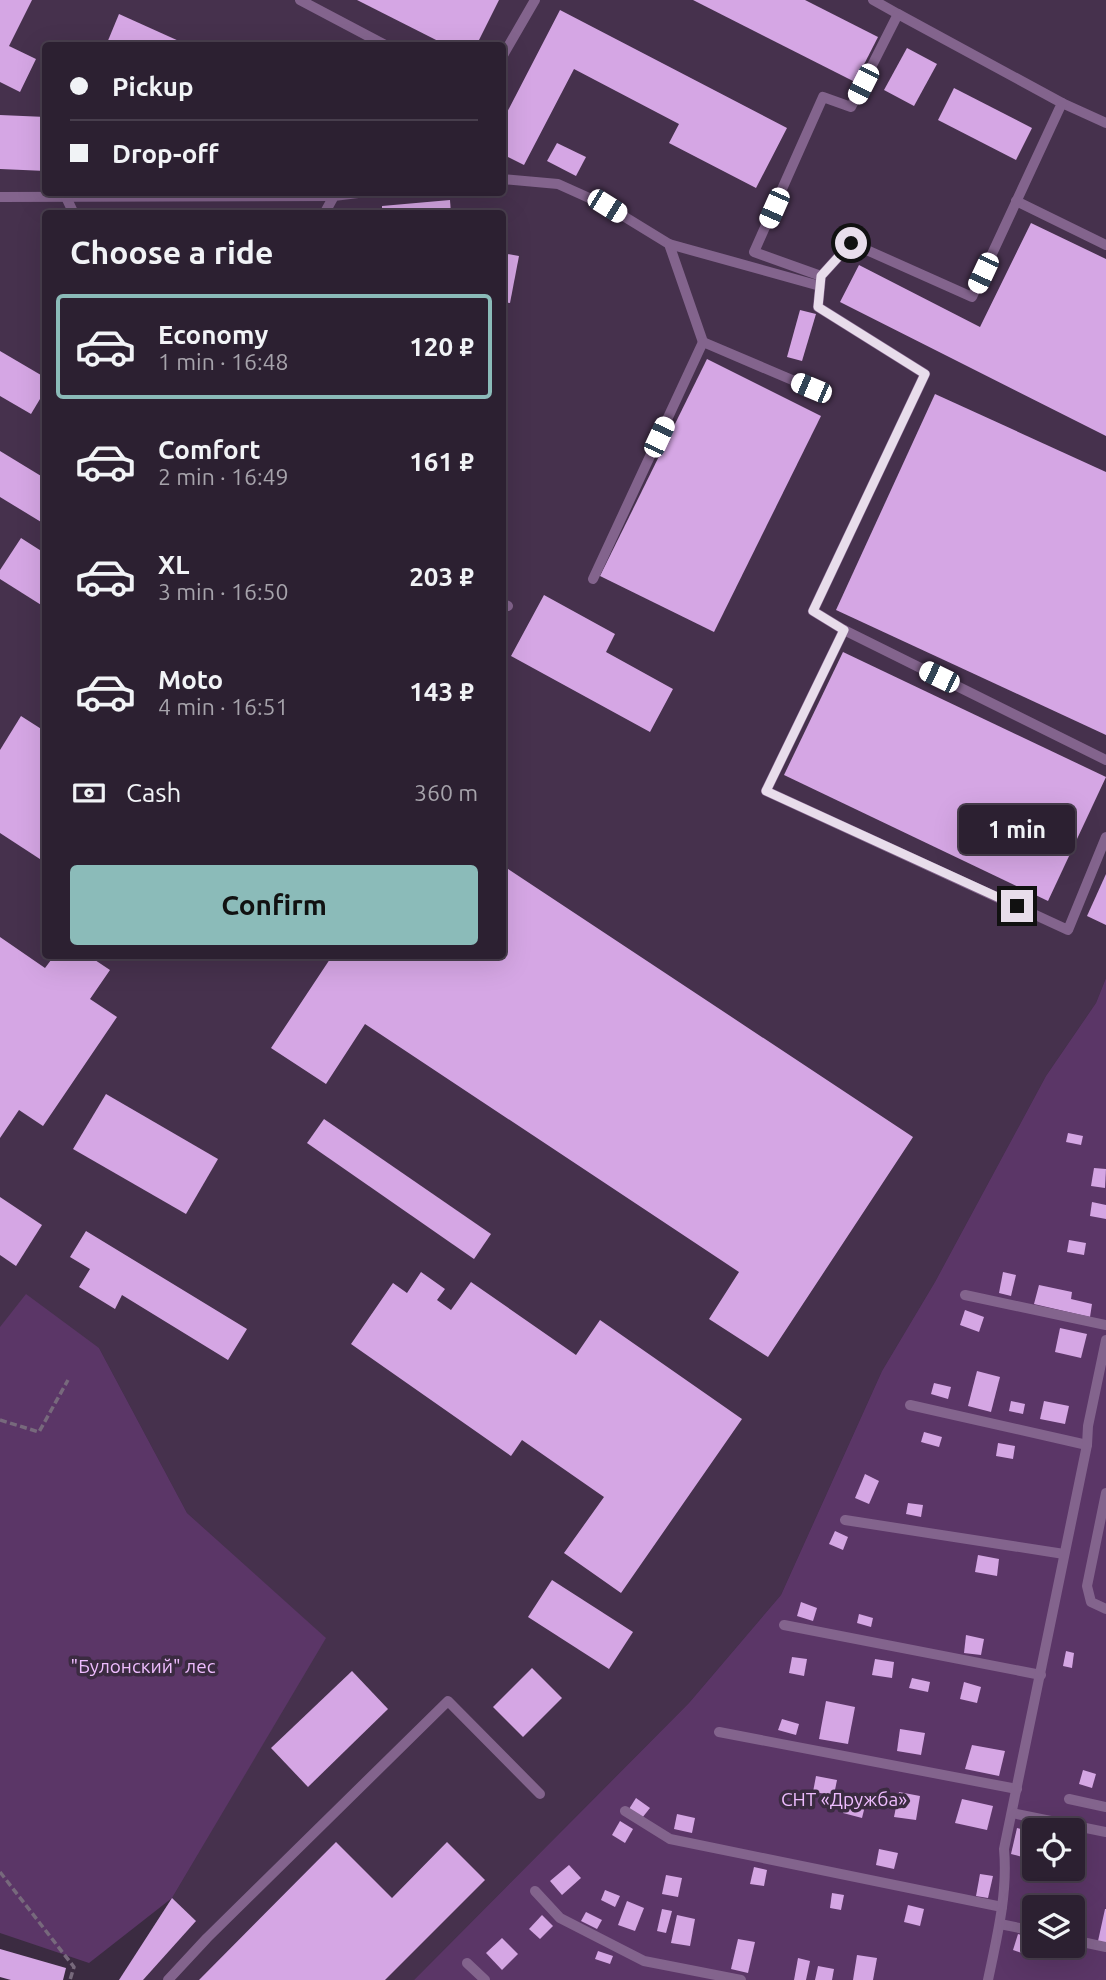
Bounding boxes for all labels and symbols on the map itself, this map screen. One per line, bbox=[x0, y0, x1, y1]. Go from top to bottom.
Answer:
car bbox=[845, 61, 882, 107]
car bbox=[756, 185, 793, 231]
car bbox=[584, 186, 631, 226]
route start bbox=[835, 227, 867, 259]
car bbox=[965, 250, 1002, 296]
car bbox=[788, 370, 835, 406]
car bbox=[641, 414, 678, 460]
car bbox=[916, 658, 963, 696]
callout: 1 min bbox=[959, 804, 1075, 853]
route end bbox=[1001, 890, 1033, 922]
park label: "Булонский" лес bbox=[71, 1655, 216, 1677]
park label: СНТ «Дружба» bbox=[781, 1788, 907, 1810]

